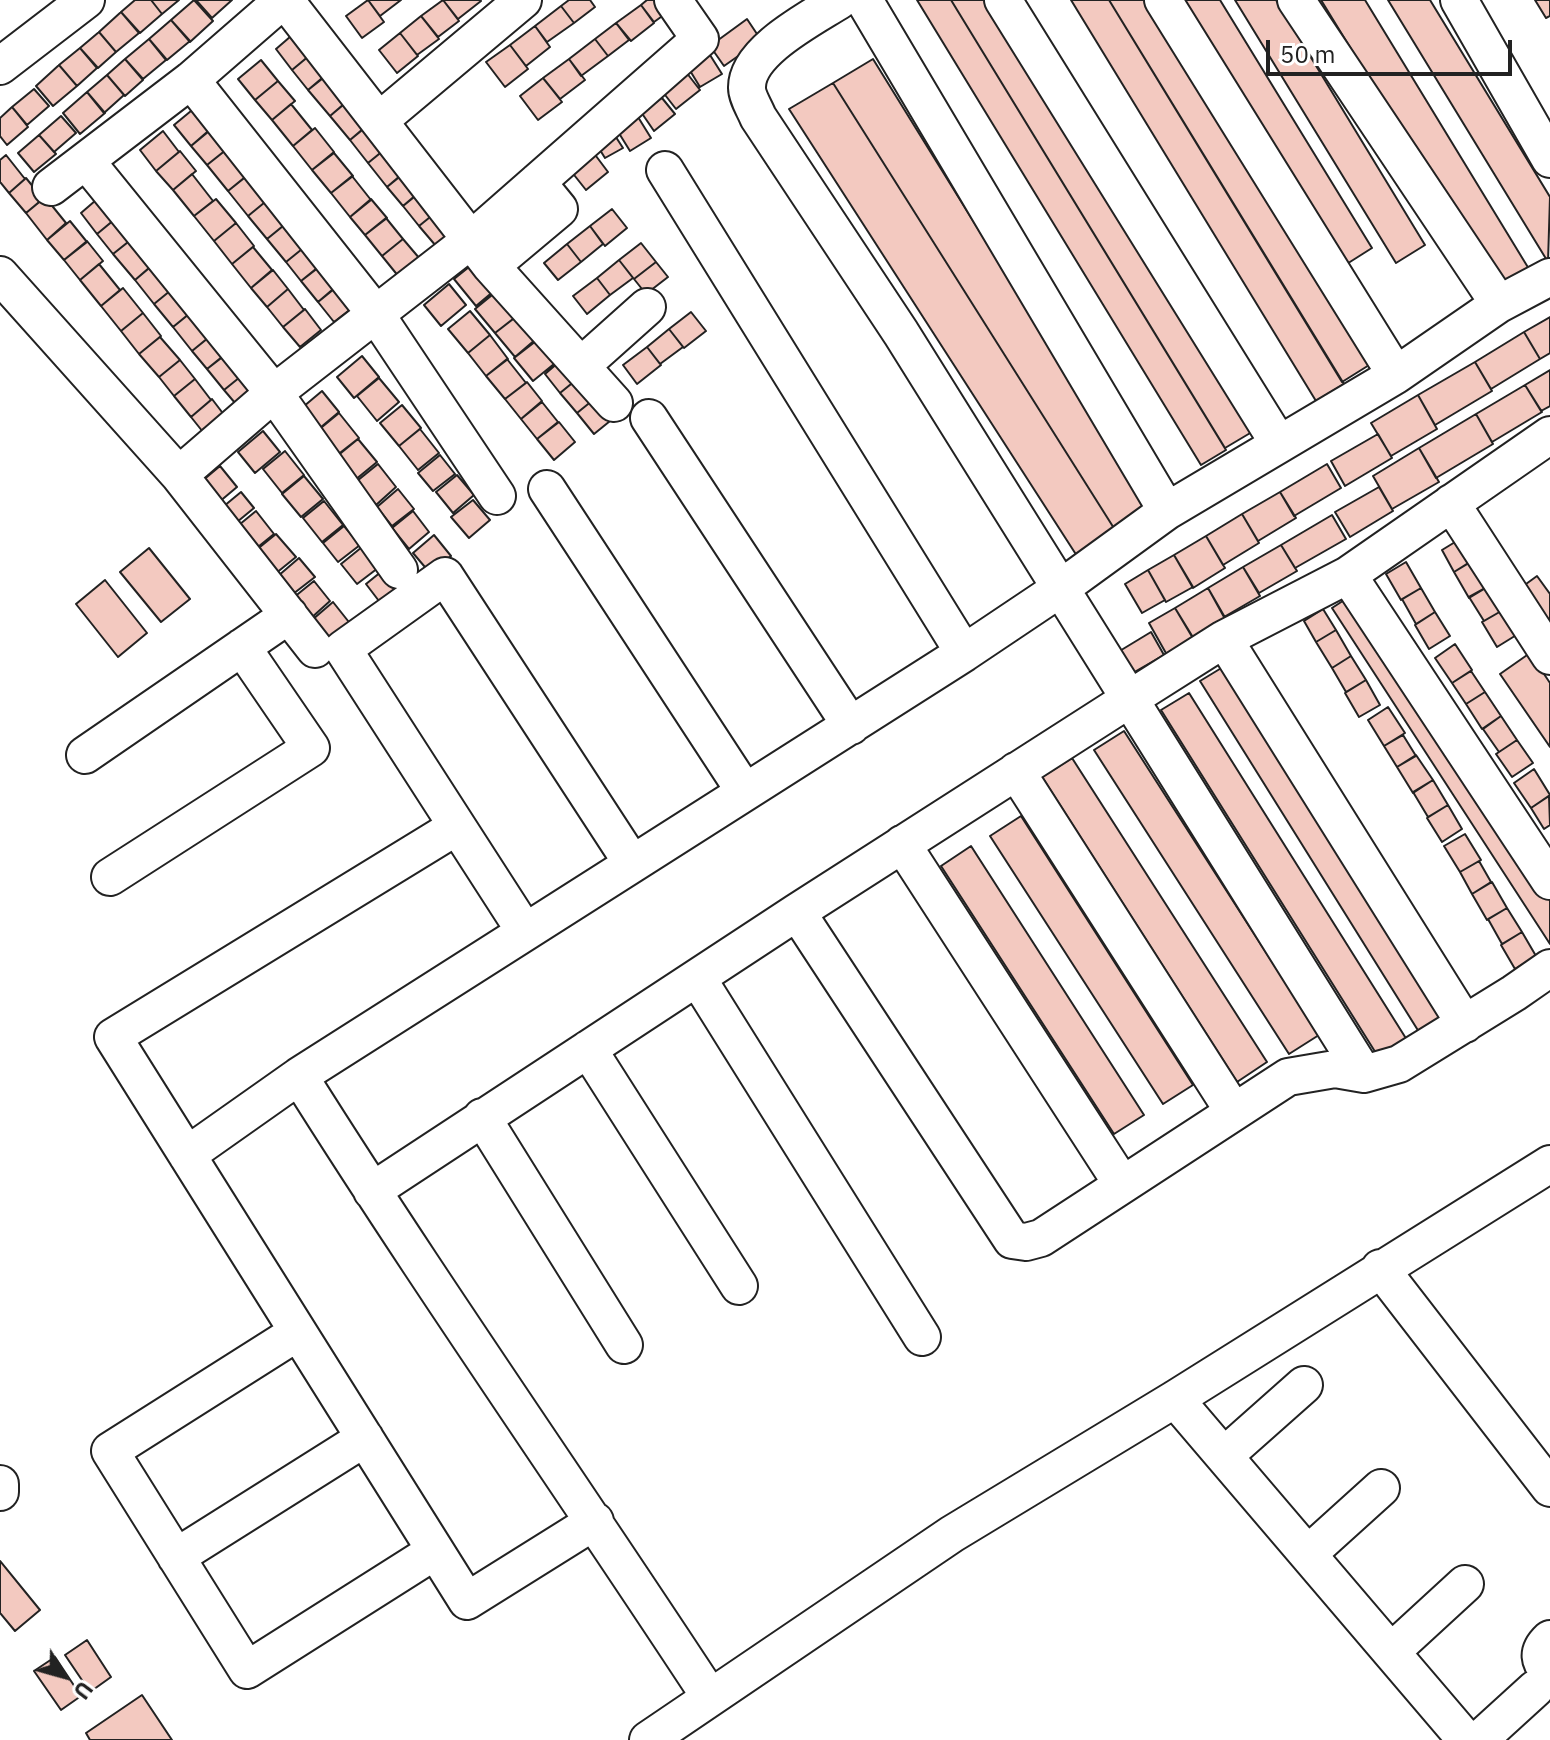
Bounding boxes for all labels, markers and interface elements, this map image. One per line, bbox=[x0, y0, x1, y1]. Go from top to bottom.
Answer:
scale bar bbox=[1270, 24, 1516, 74]
text: 50 m bbox=[1280, 38, 1335, 70]
north arrow bbox=[24, 1636, 104, 1716]
text: U bbox=[67, 1676, 100, 1706]

